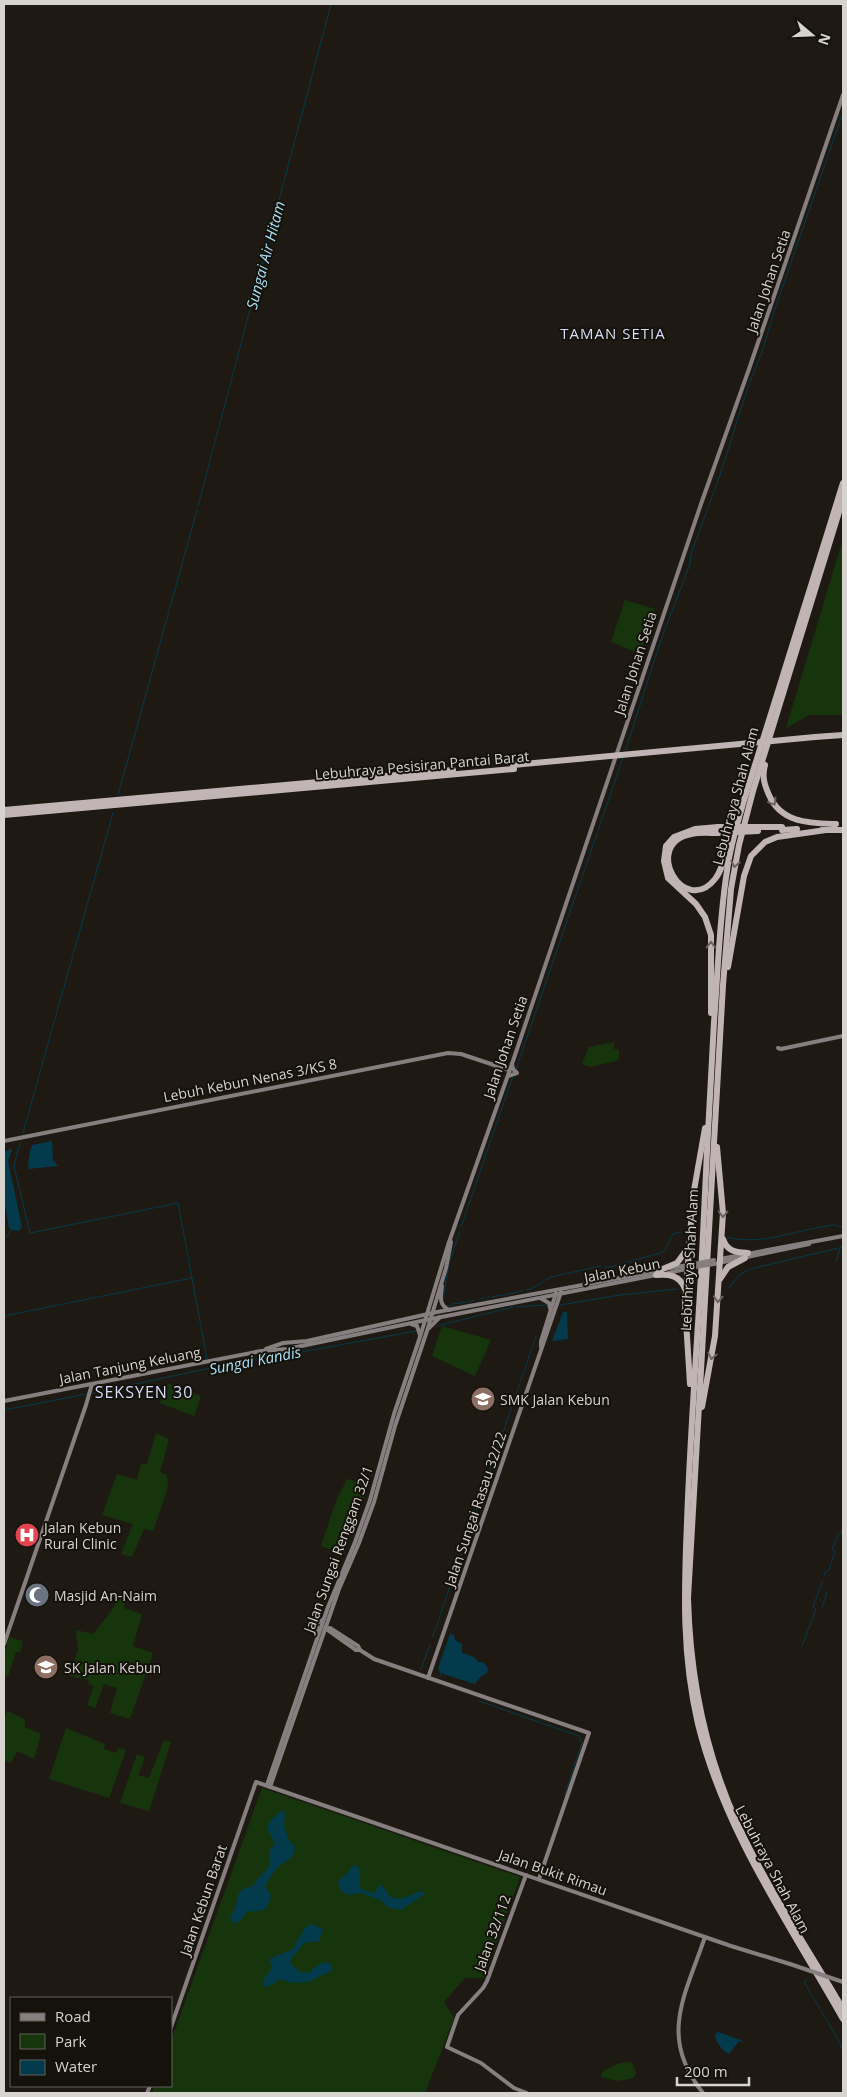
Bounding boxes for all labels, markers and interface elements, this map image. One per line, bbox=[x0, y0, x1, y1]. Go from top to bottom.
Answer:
north arrow bbox=[787, 10, 837, 60]
text: N bbox=[814, 31, 836, 48]
water label: Sungai Air Hitam bbox=[241, 199, 289, 311]
street label: Jalan Johan Setia bbox=[741, 227, 795, 337]
district label: TAMAN SETIA bbox=[560, 323, 666, 343]
street label: Jalan Johan Setia bbox=[609, 609, 661, 719]
street label: Lebuhraya Shah Alam bbox=[707, 725, 763, 867]
street label: Lebuhraya Pesisiran Pantai Barat bbox=[314, 746, 530, 784]
one-way arrow bbox=[767, 796, 777, 805]
one-way arrow bbox=[731, 860, 741, 869]
one-way arrow bbox=[706, 941, 716, 949]
street label: Jalan Johan Setia bbox=[478, 993, 532, 1103]
street label: Lebuh Kebun Nenas 3/KS 8 bbox=[162, 1054, 338, 1106]
street label: Lebuhraya Shah Alam bbox=[676, 1188, 702, 1332]
one-way arrow bbox=[717, 1210, 728, 1218]
street label: Jalan Kebun bbox=[580, 1253, 662, 1287]
one-way arrow bbox=[712, 1296, 723, 1304]
water label: Sungai Kandis bbox=[207, 1341, 303, 1379]
street label: Jalan Tanjung Keluang bbox=[56, 1342, 203, 1388]
one-way arrow bbox=[707, 1352, 717, 1361]
district label: SEKSYEN 30 bbox=[95, 1381, 193, 1403]
school or university icon: SMK Jalan Kebun bbox=[470, 1386, 496, 1412]
place label: SMK Jalan Kebun bbox=[500, 1390, 610, 1409]
street label: Jalan Sungai Rasau 32/22 bbox=[439, 1429, 510, 1591]
street label: Jalan Sungai Renggam 32/1 bbox=[298, 1463, 377, 1637]
place label: Jalan Kebun Rural Clinic bbox=[42, 1518, 121, 1553]
hospital icon: Jalan Kebun Rural Clinic bbox=[14, 1522, 40, 1548]
mosque icon: Masjid An-Naim bbox=[24, 1582, 50, 1608]
place label: Masjid An-Naim bbox=[54, 1586, 157, 1605]
school or university icon: SK Jalan Kebun bbox=[33, 1654, 59, 1680]
place label: SK Jalan Kebun bbox=[64, 1658, 161, 1677]
street label: Lebuhraya Shah Alam bbox=[731, 1802, 815, 1936]
street label: Jalan Kebun Barat bbox=[174, 1842, 231, 1960]
street label: Jalan Bukit Rimau bbox=[494, 1844, 610, 1899]
street label: Jalan 32/112 bbox=[469, 1892, 515, 1976]
legend bbox=[10, 1997, 172, 2087]
text: Road bbox=[55, 2006, 91, 2026]
text: Park bbox=[55, 2031, 86, 2051]
scale bar bbox=[677, 2054, 750, 2086]
text: Water bbox=[55, 2056, 97, 2076]
text: 200 m bbox=[684, 2061, 728, 2081]

